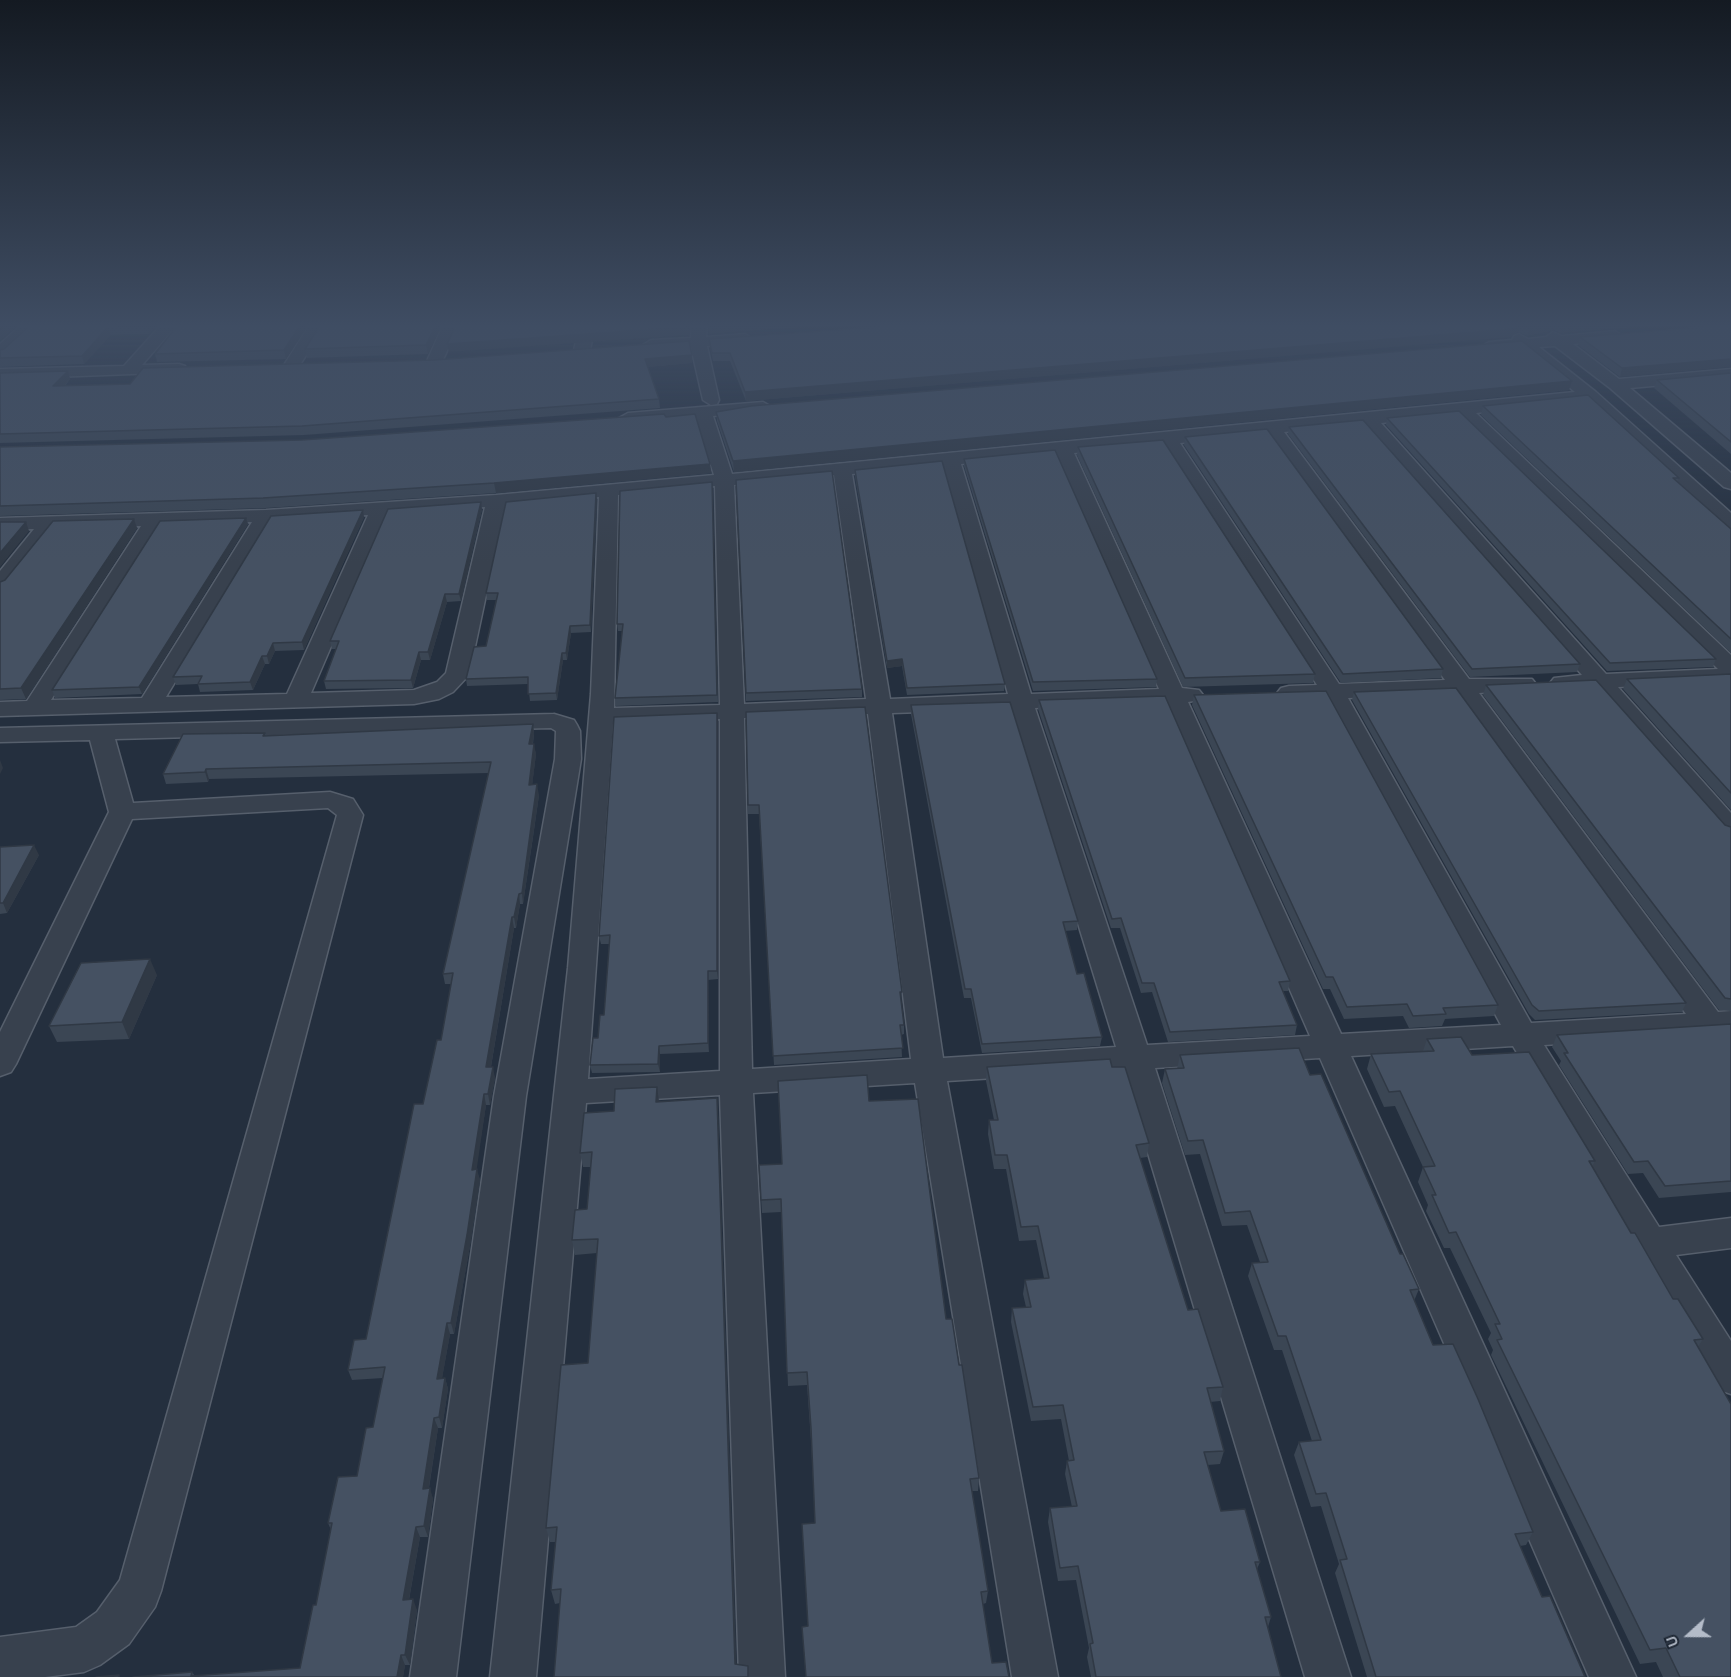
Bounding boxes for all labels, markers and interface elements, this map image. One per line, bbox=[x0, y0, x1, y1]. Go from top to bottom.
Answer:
north arrow bbox=[1659, 1605, 1719, 1665]
text: U bbox=[1661, 1633, 1683, 1650]

